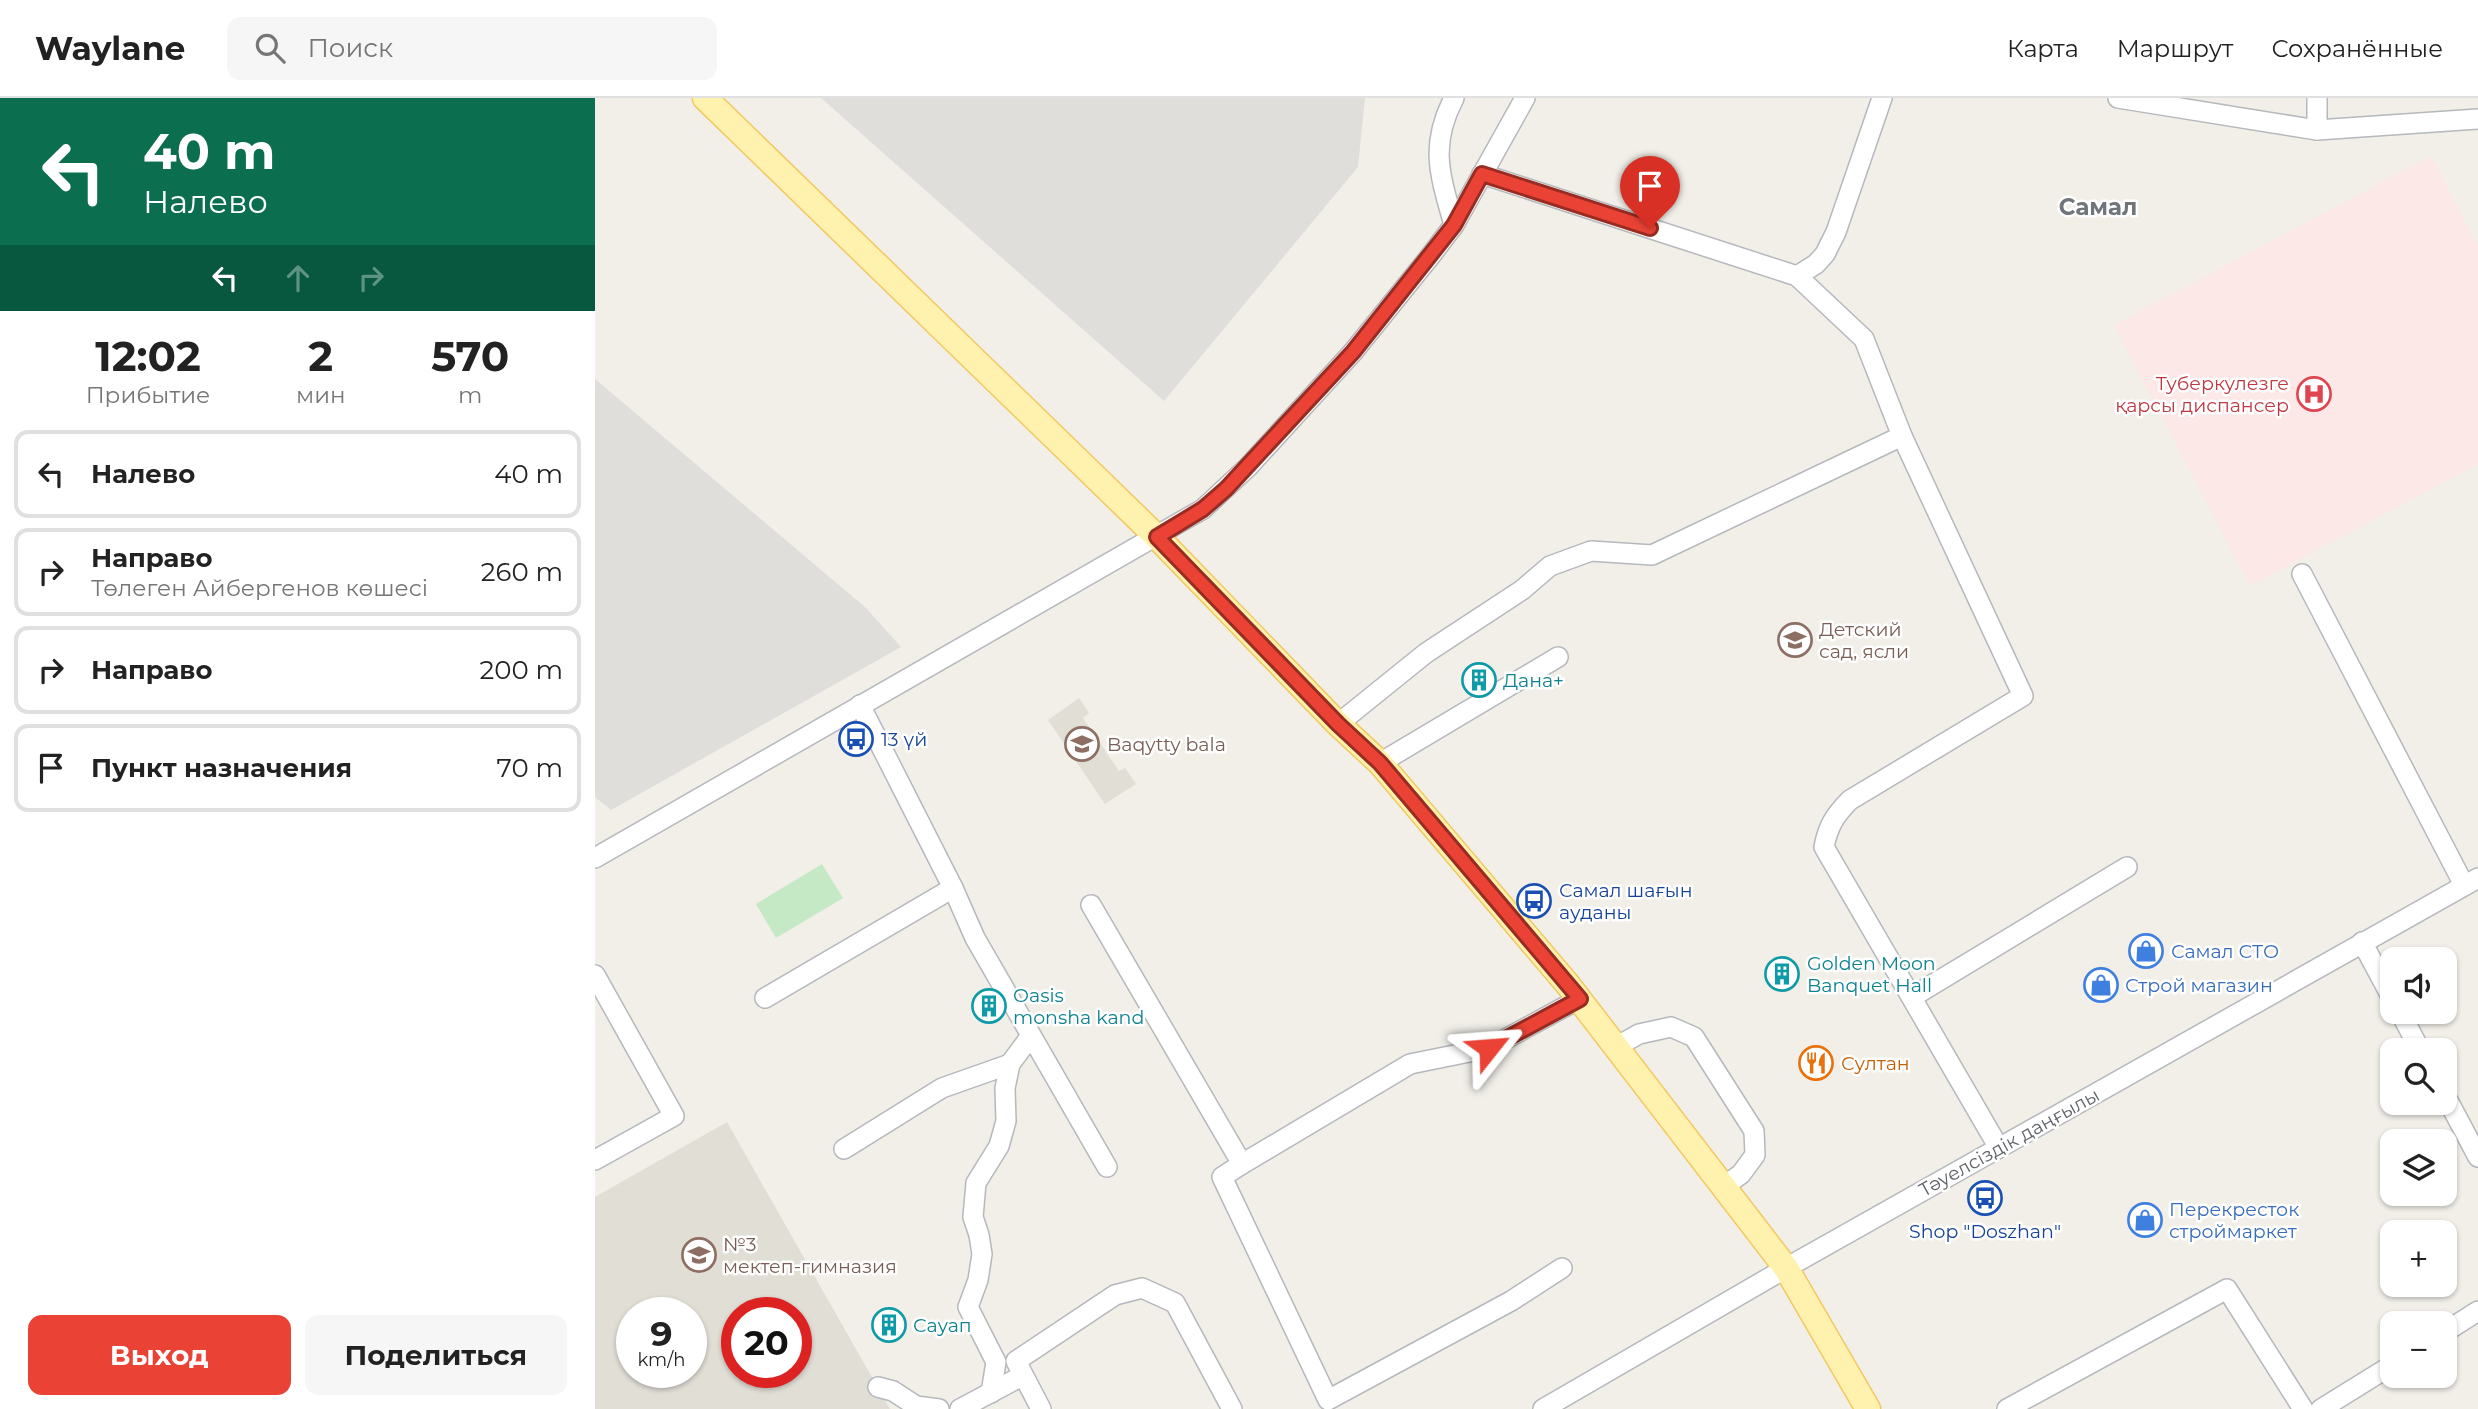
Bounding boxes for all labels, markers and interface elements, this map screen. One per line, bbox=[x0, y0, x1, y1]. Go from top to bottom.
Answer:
search box bbox=[227, 17, 717, 80]
text: Waylane bbox=[35, 28, 185, 68]
icon: search bbox=[251, 29, 289, 67]
text: Поиск bbox=[307, 32, 393, 64]
text: Карта bbox=[2007, 34, 2079, 63]
text: Маршрут bbox=[2117, 34, 2233, 63]
text: Сохранённые bbox=[2271, 34, 2443, 63]
text: 40 m bbox=[143, 122, 275, 181]
icon: left bbox=[28, 126, 119, 217]
pin bbox=[1620, 156, 1680, 228]
icon: arrive bbox=[1631, 167, 1669, 205]
text: Налево bbox=[143, 182, 268, 221]
district label: Самал bbox=[2059, 193, 2137, 221]
icon: left bbox=[206, 259, 244, 297]
icon: ahead bbox=[279, 259, 317, 297]
icon: right bbox=[352, 259, 390, 297]
text: 12:02 bbox=[95, 330, 201, 382]
text: 2 bbox=[308, 330, 333, 382]
text: 570 bbox=[431, 330, 509, 382]
place label: Туберкулезге қарсы диспансер bbox=[2115, 372, 2289, 417]
hospital icon: Туберкулезге қарсы диспансер bbox=[2295, 375, 2333, 413]
text: Прибытие bbox=[86, 381, 210, 409]
text: мин bbox=[296, 381, 346, 409]
text: m bbox=[458, 381, 482, 409]
icon: left bbox=[32, 455, 70, 493]
text: Налево bbox=[91, 458, 195, 490]
text: 40 m bbox=[494, 458, 563, 490]
text: Направо bbox=[91, 542, 212, 574]
icon: right bbox=[32, 553, 70, 591]
text: 260 m bbox=[481, 556, 563, 588]
text: Төлеген Айбергенов көшесі bbox=[91, 574, 428, 602]
place label: Детский сад, ясли bbox=[1819, 618, 1909, 663]
school or university icon: Детский сад, ясли bbox=[1776, 621, 1814, 659]
icon: right bbox=[32, 651, 70, 689]
text: Направо bbox=[91, 654, 212, 686]
text: 200 m bbox=[479, 654, 563, 686]
building icon: Дана+ bbox=[1460, 661, 1498, 699]
place label: Дана+ bbox=[1503, 669, 1564, 692]
bus stop icon: 13 үй bbox=[837, 720, 875, 758]
school or university icon: Baqytty bala bbox=[1063, 725, 1101, 763]
place label: 13 үй bbox=[881, 728, 927, 751]
place label: Baqytty bala bbox=[1107, 733, 1226, 756]
icon: arrive bbox=[32, 749, 70, 787]
text: Пункт назначения bbox=[91, 752, 352, 784]
text: 70 m bbox=[497, 752, 563, 784]
place label: Самал шағын ауданы bbox=[1559, 879, 1693, 924]
bus stop icon: Самал шағын ауданы bbox=[1515, 882, 1553, 920]
shop icon: Самал СТО bbox=[2127, 932, 2165, 970]
place label: Самал СТО bbox=[2171, 940, 2279, 963]
map controls bbox=[2380, 947, 2457, 1388]
button: sound bbox=[2380, 947, 2457, 1024]
place label: Golden Moon Banquet Hall bbox=[1807, 952, 1936, 997]
building icon: Golden Moon Banquet Hall bbox=[1763, 955, 1801, 993]
shop icon: Строй магазин bbox=[2082, 966, 2120, 1004]
place label: Строй магазин bbox=[2125, 974, 2273, 997]
place label: Oasis monsha kand bbox=[1013, 984, 1144, 1029]
building icon: Oasis monsha kand bbox=[970, 987, 1008, 1025]
position arrow bbox=[1452, 1011, 1526, 1085]
button: search bbox=[2380, 1038, 2457, 1115]
restaurant icon: Султан bbox=[1797, 1044, 1835, 1082]
place label: Султан bbox=[1841, 1052, 1910, 1075]
street label: Тәуелсіздік даңғылы bbox=[1915, 1083, 2103, 1202]
button: layers bbox=[2380, 1129, 2457, 1206]
bus stop icon: Shop "Doszhan" bbox=[1966, 1179, 2004, 1217]
place label: Перекресток строймаркет bbox=[2169, 1198, 2299, 1243]
shop icon: Перекресток строймаркет bbox=[2126, 1201, 2164, 1239]
place label: Shop "Doszhan" bbox=[1909, 1220, 2061, 1243]
button: + bbox=[2380, 1220, 2457, 1297]
place label: №3 мектеп-гимназия bbox=[723, 1233, 897, 1278]
school or university icon: №3 мектеп-гимназия bbox=[680, 1236, 718, 1274]
speed limit sign: 20 bbox=[721, 1297, 812, 1388]
building icon: Сауап bbox=[870, 1306, 908, 1344]
button: − bbox=[2380, 1311, 2457, 1388]
text: 9 bbox=[650, 1312, 673, 1355]
place label: Сауап bbox=[913, 1314, 972, 1337]
button: Выход bbox=[28, 1315, 291, 1395]
button: Поделиться bbox=[305, 1315, 567, 1395]
text: km/h bbox=[637, 1349, 686, 1371]

